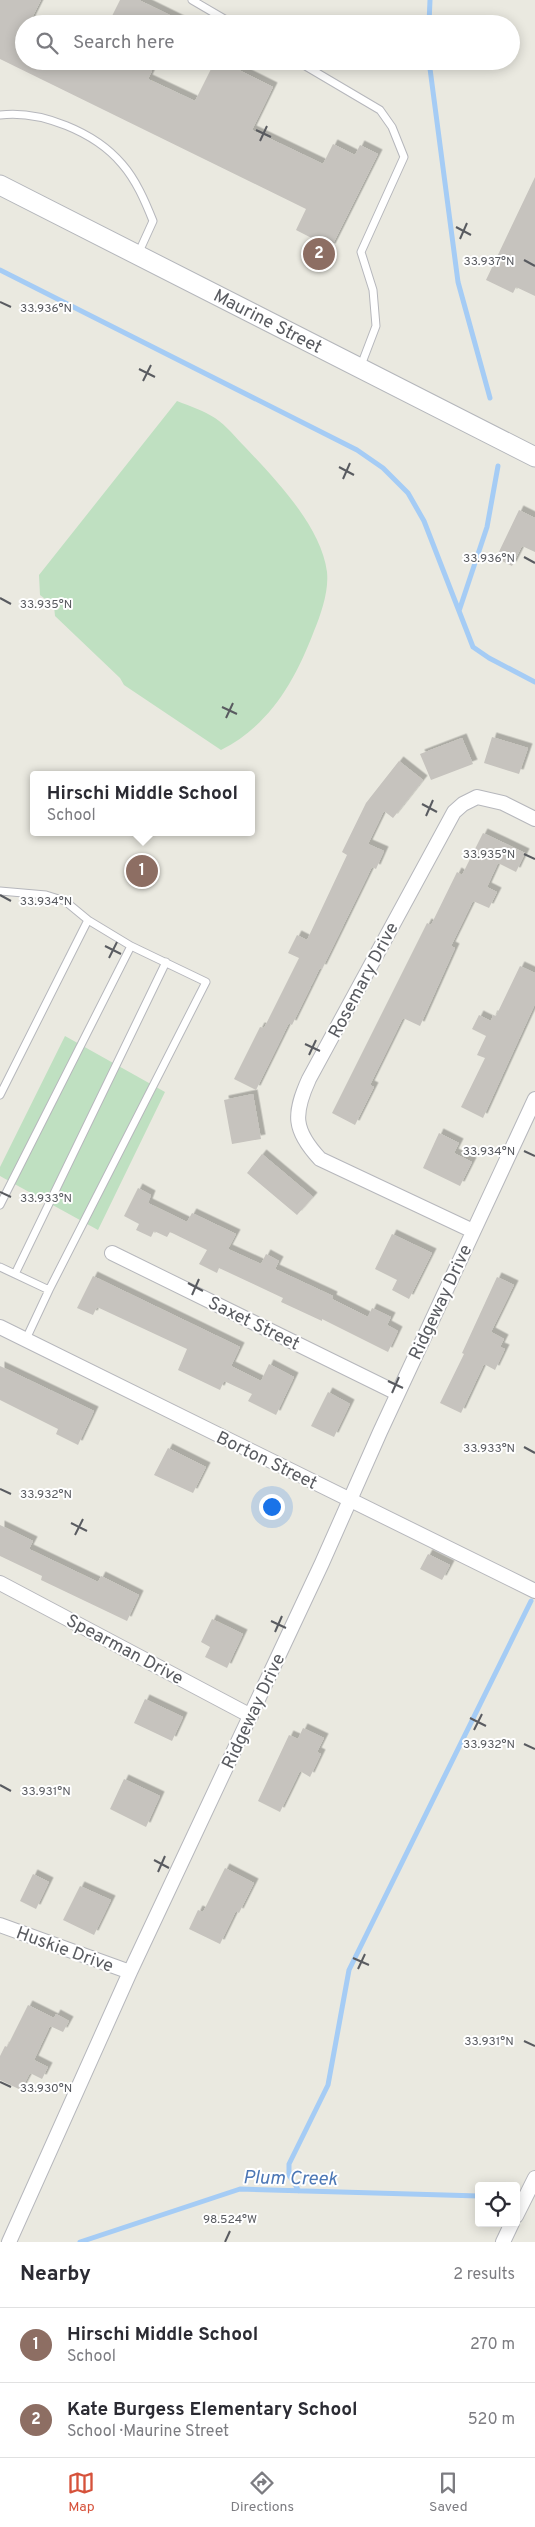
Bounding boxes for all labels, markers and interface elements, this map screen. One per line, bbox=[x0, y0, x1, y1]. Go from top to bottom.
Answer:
search box bbox=[15, 15, 520, 70]
icon: search bbox=[33, 29, 61, 57]
text: Search here bbox=[73, 31, 175, 55]
pin: 2 bbox=[303, 235, 335, 273]
text: 33.937°N bbox=[463, 254, 515, 270]
street label: Maurine Street bbox=[209, 285, 326, 360]
text: 33.936°N bbox=[20, 301, 72, 317]
text: 33.936°N bbox=[463, 551, 515, 567]
text: 33.935°N bbox=[20, 597, 72, 613]
popup bbox=[30, 771, 255, 836]
text: Hirschi Middle School bbox=[47, 782, 238, 806]
text: School bbox=[47, 806, 96, 826]
text: 33.935°N bbox=[463, 847, 515, 863]
pin: 1 bbox=[126, 852, 158, 890]
text: 33.934°N bbox=[20, 894, 72, 910]
street label: Rosemary Drive bbox=[324, 919, 405, 1043]
text: 33.934°N bbox=[463, 1144, 515, 1160]
text: 33.933°N bbox=[20, 1191, 72, 1207]
street label: Ridgeway Drive bbox=[405, 1241, 478, 1364]
street label: Saxet Street bbox=[204, 1292, 303, 1356]
street label: Borton Street bbox=[212, 1427, 321, 1496]
text: 33.933°N bbox=[463, 1441, 515, 1457]
text: 33.932°N bbox=[20, 1487, 72, 1503]
your location bbox=[259, 1494, 285, 1520]
street label: Spearman Drive bbox=[62, 1610, 187, 1691]
street label: Ridgeway Drive bbox=[218, 1650, 291, 1773]
text: 33.932°N bbox=[463, 1737, 515, 1753]
text: 33.931°N bbox=[21, 1784, 71, 1800]
street label: Huskie Drive bbox=[13, 1922, 116, 1979]
text: 33.931°N bbox=[464, 2034, 514, 2050]
text: 33.930°N bbox=[20, 2081, 72, 2097]
water label: Plum Creek bbox=[243, 2166, 338, 2192]
map controls bbox=[475, 2182, 520, 2227]
button: locate bbox=[475, 2182, 520, 2227]
text: 98.524°W bbox=[203, 2212, 257, 2228]
text: Nearby bbox=[20, 2261, 91, 2288]
text: 2 results bbox=[453, 2265, 515, 2285]
text: Hirschi Middle School bbox=[67, 2323, 258, 2347]
text: 1 bbox=[33, 2335, 39, 2355]
text: 270 m bbox=[470, 2335, 515, 2355]
text: School bbox=[67, 2347, 116, 2367]
text: Kate Burgess Elementary School bbox=[67, 2398, 358, 2422]
text: 2 bbox=[31, 2410, 41, 2430]
text: 520 m bbox=[468, 2410, 515, 2430]
text: School · Maurine Street bbox=[67, 2422, 229, 2442]
tab: Map bbox=[67, 2469, 95, 2516]
tab: Directions bbox=[230, 2469, 294, 2516]
tab: Saved bbox=[429, 2469, 468, 2516]

